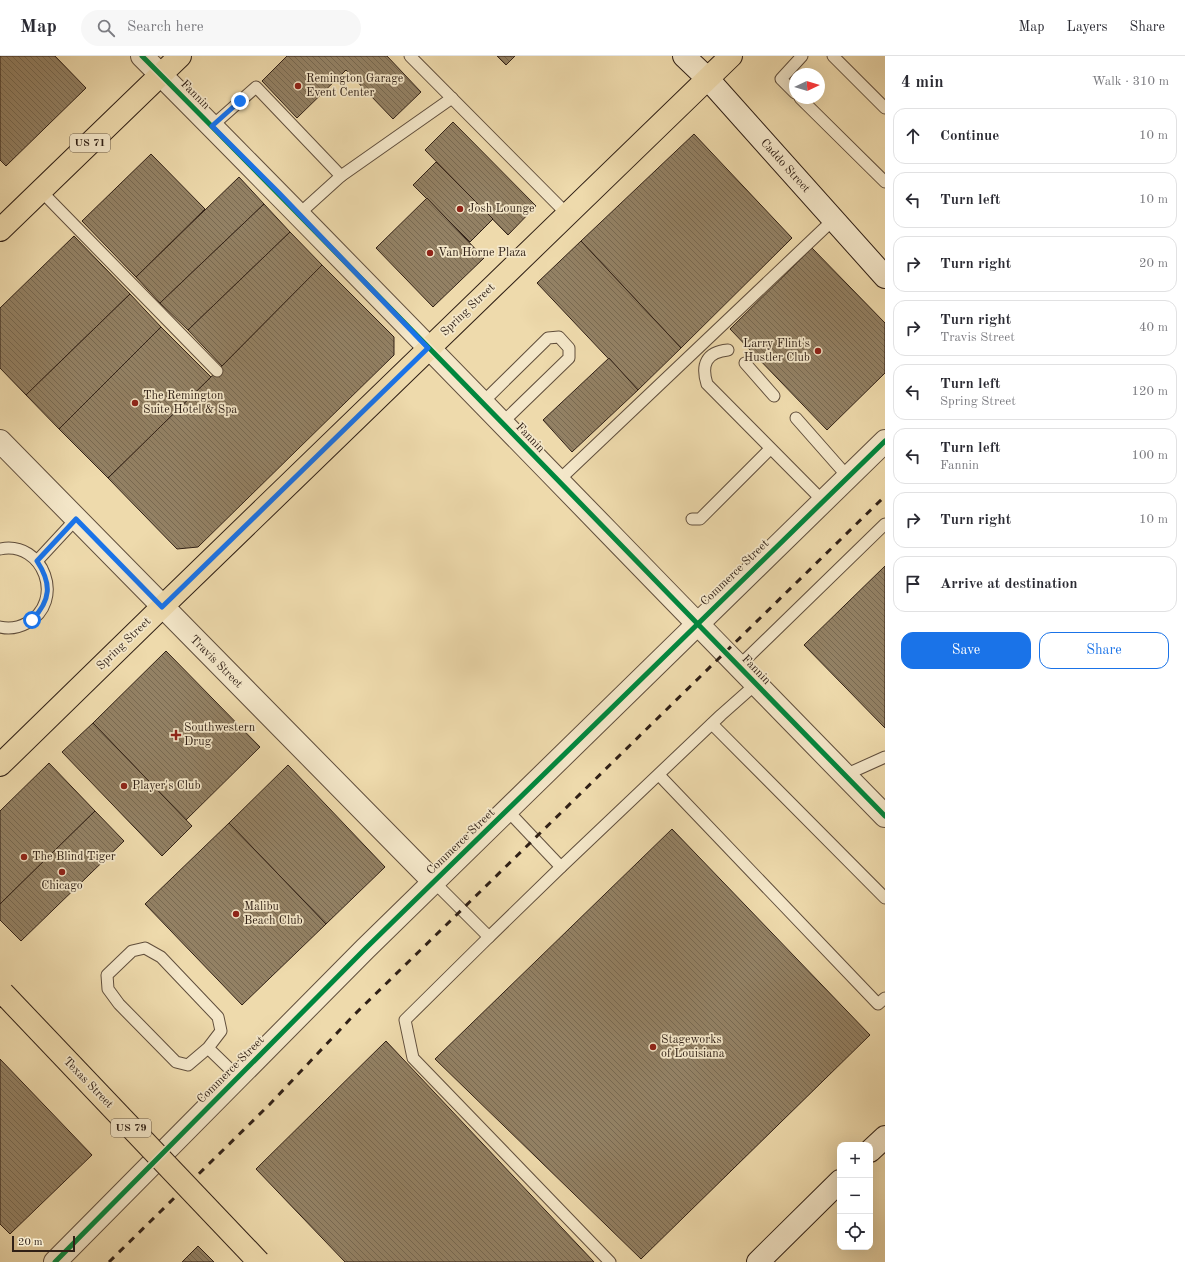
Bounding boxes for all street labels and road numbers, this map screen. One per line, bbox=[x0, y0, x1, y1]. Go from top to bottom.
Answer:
street label: Fannin bbox=[178, 78, 212, 112]
road number: US 71 bbox=[70, 134, 110, 152]
street label: Caddo Street bbox=[758, 137, 812, 195]
street label: Spring Street bbox=[439, 281, 497, 339]
street label: Fannin bbox=[513, 421, 547, 455]
street label: Commerce Street bbox=[699, 538, 771, 608]
street label: Spring Street bbox=[95, 615, 153, 673]
street label: Travis Street bbox=[187, 633, 245, 691]
street label: Fannin bbox=[739, 653, 773, 687]
street label: Commerce Street bbox=[425, 807, 497, 877]
street label: Commerce Street bbox=[195, 1034, 267, 1106]
street label: Texas Street bbox=[61, 1055, 115, 1111]
road number: US 79 bbox=[111, 1119, 151, 1137]

